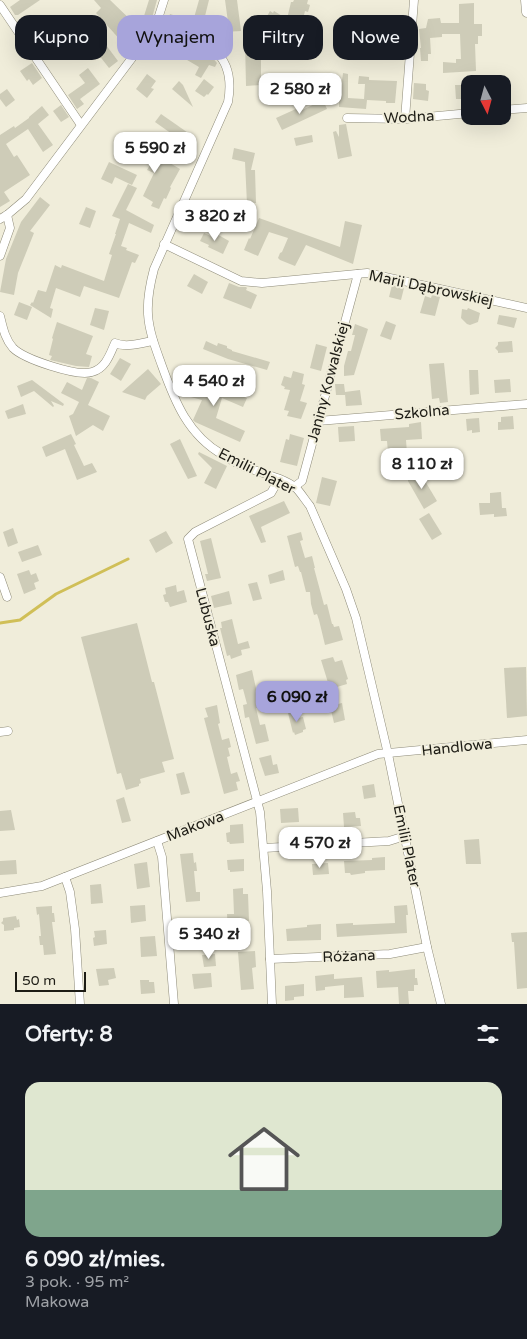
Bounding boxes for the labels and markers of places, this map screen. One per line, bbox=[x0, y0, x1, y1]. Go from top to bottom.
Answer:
pin: 2 580 zł bbox=[248, 72, 352, 115]
pin: 5 590 zł bbox=[103, 132, 207, 174]
pin: 3 820 zł bbox=[163, 200, 267, 242]
pin: 4 540 zł bbox=[162, 364, 266, 407]
pin: 8 110 zł bbox=[370, 448, 474, 490]
pin: 6 090 zł bbox=[245, 680, 349, 723]
pin: 4 570 zł bbox=[268, 826, 372, 869]
pin: 5 340 zł bbox=[157, 918, 261, 960]

